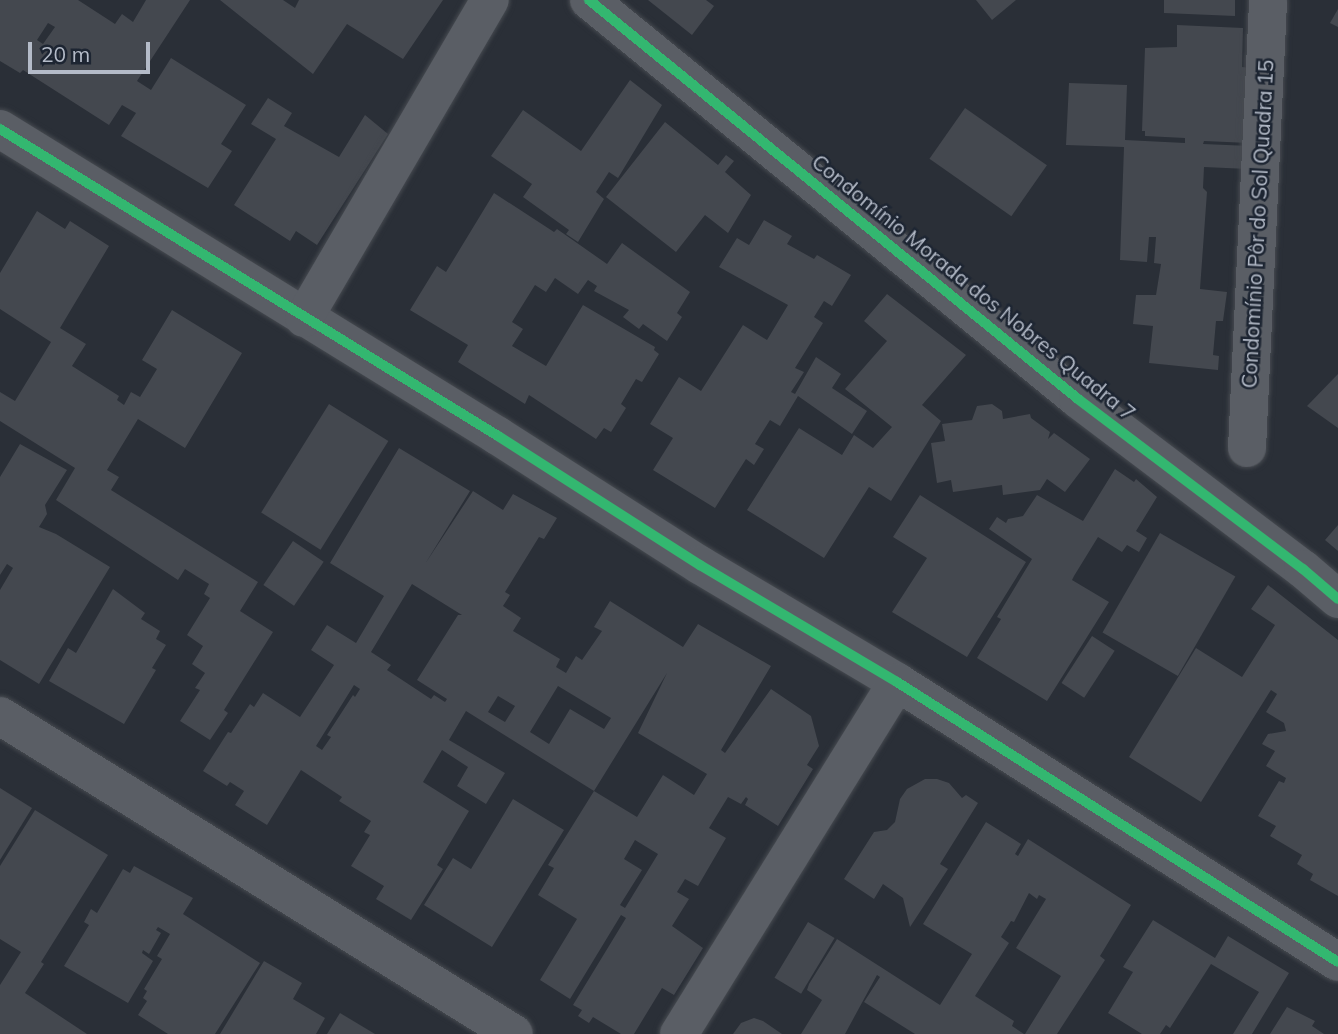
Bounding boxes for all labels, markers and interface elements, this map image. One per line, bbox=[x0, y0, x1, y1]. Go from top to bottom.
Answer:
scale bar bbox=[32, 28, 154, 72]
text: 20 m bbox=[41, 41, 90, 67]
street label: Condomínio Pôr do Sol Quadra 15 bbox=[1236, 59, 1278, 389]
street label: Condomínio Morada dos Nobres Quadra 7 bbox=[807, 149, 1141, 425]

